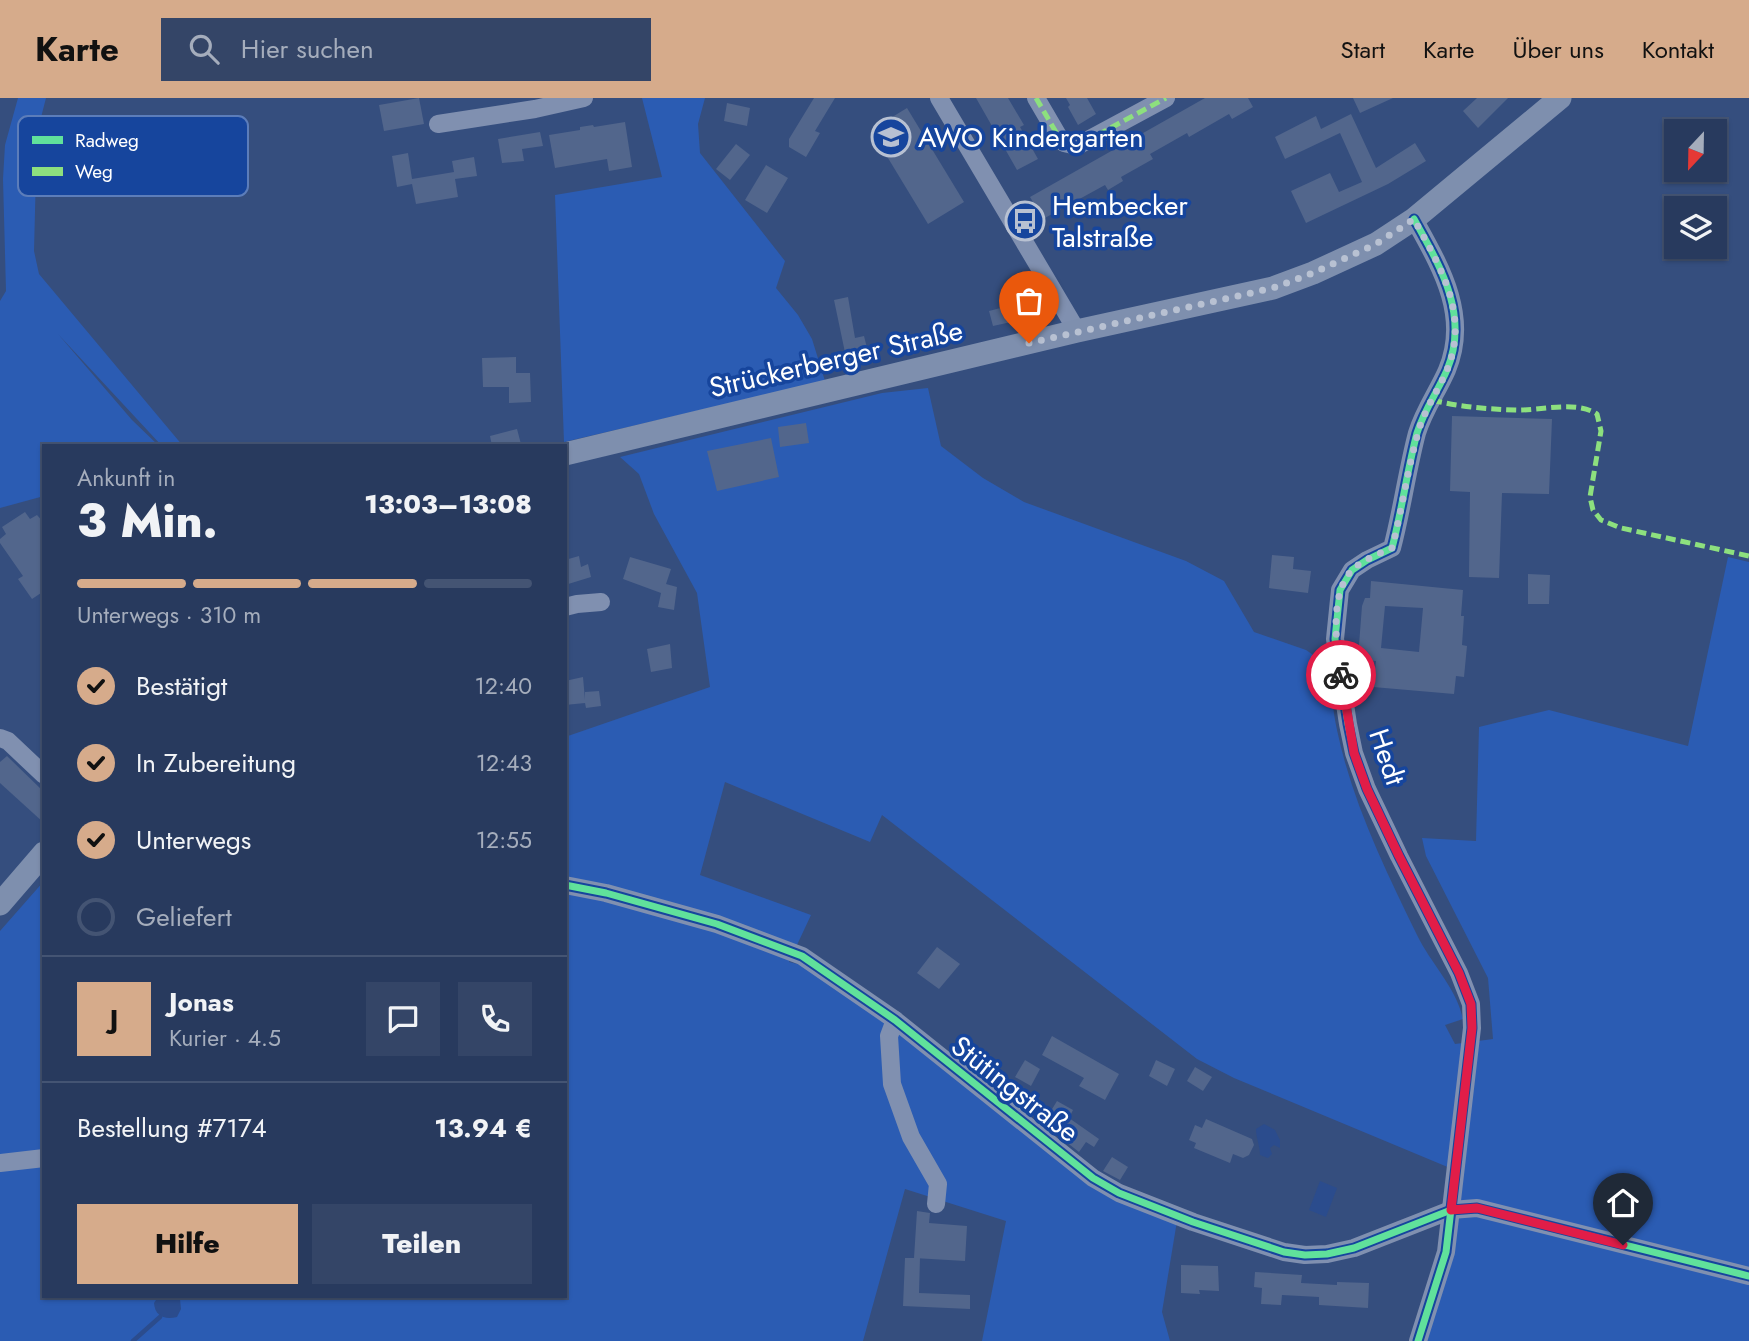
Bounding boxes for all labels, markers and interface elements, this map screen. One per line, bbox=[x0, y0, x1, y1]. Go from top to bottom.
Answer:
search box bbox=[161, 18, 651, 81]
text: Karte bbox=[35, 26, 119, 73]
icon: search bbox=[185, 30, 223, 68]
text: Hier suchen bbox=[241, 30, 374, 68]
text: Start bbox=[1341, 32, 1385, 67]
text: Karte bbox=[1423, 32, 1474, 67]
text: Über uns bbox=[1512, 32, 1604, 67]
text: Kontakt bbox=[1642, 32, 1714, 67]
legend bbox=[18, 116, 248, 196]
school or university icon: AWO Kindergarten bbox=[870, 116, 912, 158]
place label: AWO Kindergarten bbox=[918, 117, 1144, 158]
north arrow bbox=[1664, 119, 1727, 182]
map controls bbox=[1664, 119, 1727, 259]
text: Radweg bbox=[75, 127, 139, 154]
text: Weg bbox=[75, 158, 113, 185]
place label: Hembecker Talstraße bbox=[1052, 185, 1188, 258]
button: layers bbox=[1664, 196, 1727, 259]
bus stop icon: Hembecker Talstraße bbox=[1004, 200, 1046, 242]
pin bbox=[999, 271, 1059, 343]
icon: bag bbox=[1010, 282, 1048, 320]
street label: Strückerberger Straße bbox=[705, 310, 967, 408]
text: Ankunft in bbox=[77, 461, 175, 495]
text: 13:03–13:08 bbox=[364, 485, 532, 523]
text: 3 Min. bbox=[77, 488, 218, 554]
text: Unterwegs · 310 m bbox=[77, 598, 261, 632]
courier bbox=[1306, 640, 1376, 710]
icon: bike bbox=[1322, 656, 1360, 694]
icon: check bbox=[77, 667, 115, 705]
text: Bestätigt bbox=[136, 667, 227, 705]
text: 12:40 bbox=[474, 669, 532, 703]
street label: Hedt bbox=[1358, 723, 1416, 791]
icon: check bbox=[77, 744, 115, 782]
text: In Zubereitung bbox=[136, 744, 296, 782]
text: 12:43 bbox=[476, 746, 532, 780]
icon: check bbox=[77, 821, 115, 859]
text: Unterwegs bbox=[136, 821, 251, 859]
text: 12:55 bbox=[476, 823, 532, 857]
text: Geliefert bbox=[136, 898, 232, 936]
button: chat bbox=[366, 982, 440, 1056]
button: phone bbox=[458, 982, 532, 1056]
text: Jonas bbox=[169, 983, 234, 1021]
text: J bbox=[110, 1000, 118, 1038]
text: Kurier · 4.5 bbox=[169, 1021, 281, 1055]
street label: Stütingstraße bbox=[942, 1026, 1088, 1152]
text: Bestellung #7174 bbox=[77, 1109, 267, 1147]
text: 13.94 € bbox=[434, 1109, 532, 1147]
pin bbox=[1593, 1173, 1653, 1245]
icon: home bbox=[1604, 1184, 1642, 1222]
button: Hilfe bbox=[77, 1204, 298, 1284]
button: Teilen bbox=[312, 1204, 532, 1284]

